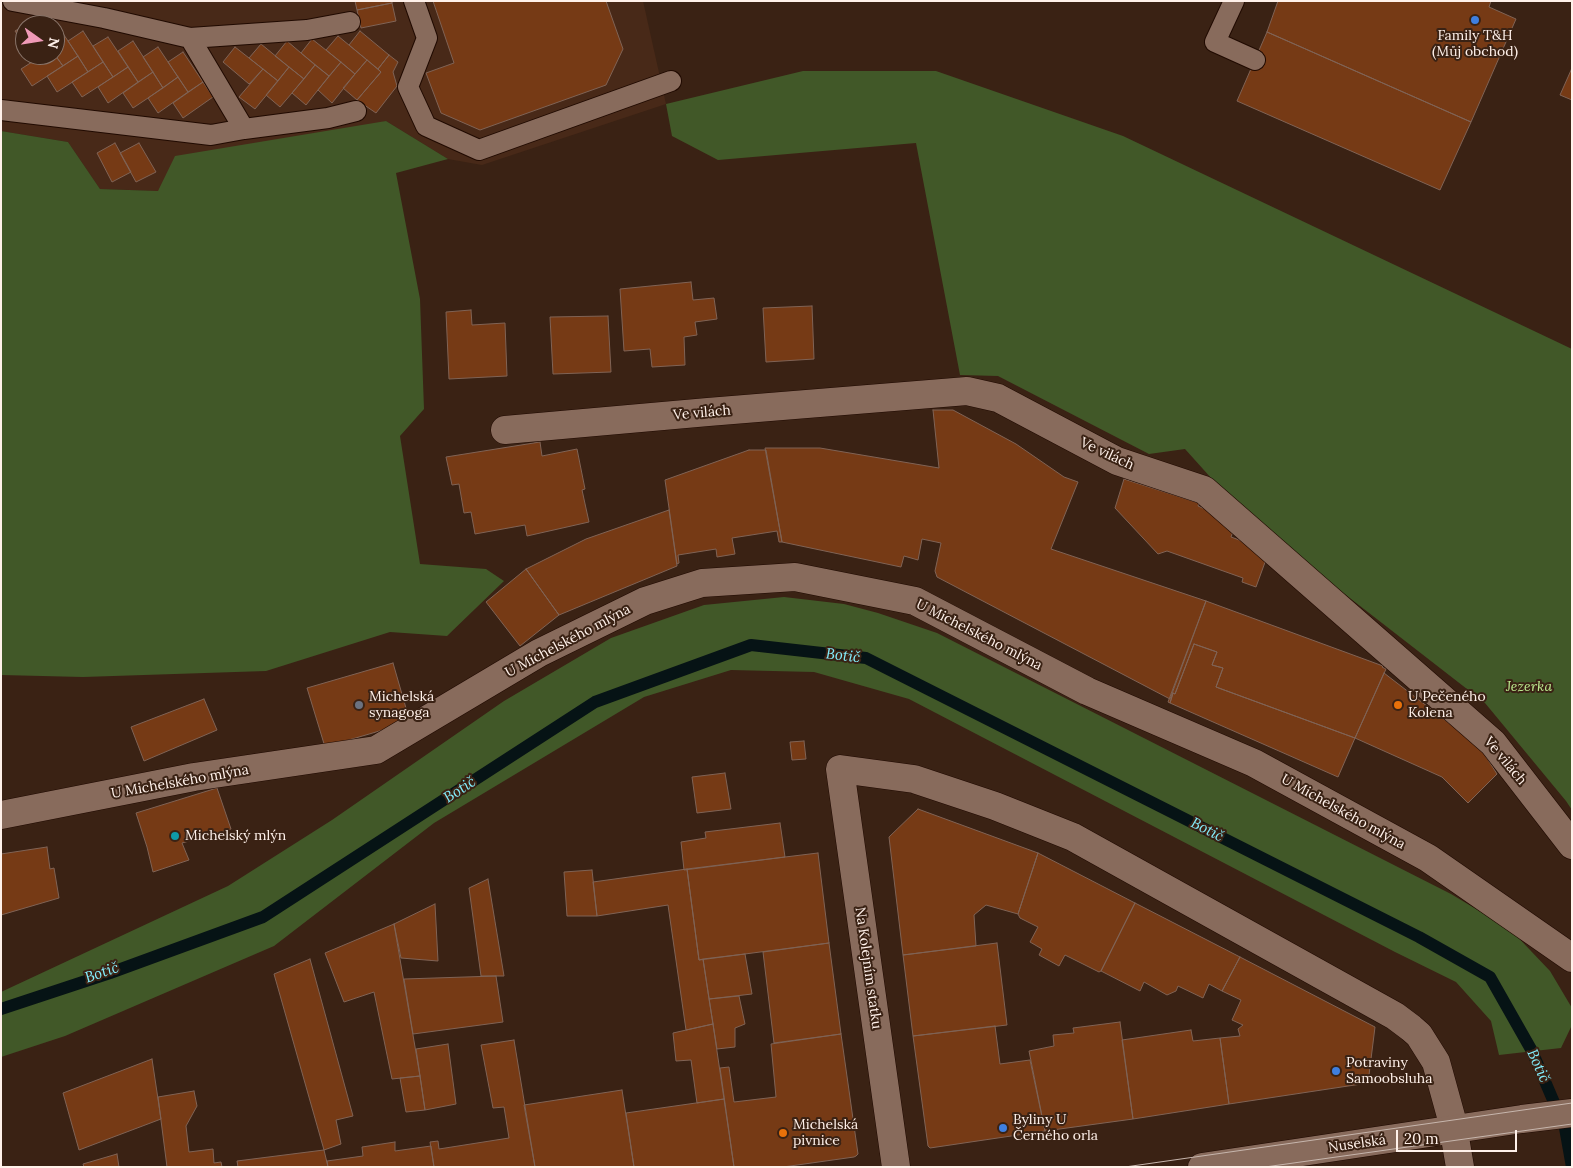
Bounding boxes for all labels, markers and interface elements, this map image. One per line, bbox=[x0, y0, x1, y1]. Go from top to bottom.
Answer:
marker: Family T&H (Můj obchod) bbox=[1469, 14, 1481, 26]
north arrow bbox=[15, 15, 65, 65]
place label: Family T&H (Můj obchod) bbox=[1432, 28, 1518, 60]
text: N bbox=[44, 36, 64, 50]
street label: Ve vilách bbox=[673, 402, 731, 424]
street label: Ve vilách bbox=[1077, 434, 1137, 474]
street label: U Michelského mlýna bbox=[913, 596, 1045, 674]
street label: U Michelského mlýna bbox=[503, 601, 633, 681]
water label: Botič bbox=[825, 645, 861, 667]
park label: Jezerka bbox=[1506, 679, 1552, 695]
place label: Michelská synagoga bbox=[369, 689, 434, 722]
place label: U Pečeného Kolena bbox=[1408, 689, 1486, 722]
marker: Michelská synagoga bbox=[353, 699, 365, 711]
marker: U Pečeného Kolena bbox=[1392, 699, 1404, 711]
street label: Ve vilách bbox=[1480, 733, 1530, 789]
street label: U Michelského mlýna bbox=[110, 762, 250, 802]
street label: U Michelského mlýna bbox=[1278, 771, 1408, 853]
water label: Botič bbox=[441, 773, 479, 807]
water label: Botič bbox=[1188, 814, 1226, 846]
place label: Michelský mlýn bbox=[185, 828, 286, 844]
marker: Michelský mlýn bbox=[169, 830, 181, 842]
street label: Na Kolejním statku bbox=[851, 906, 885, 1030]
water label: Botič bbox=[83, 959, 121, 987]
water label: Botič bbox=[1523, 1047, 1553, 1085]
place label: Potraviny Samoobsluha bbox=[1346, 1055, 1432, 1088]
marker: Potraviny Samoobsluha bbox=[1330, 1065, 1342, 1077]
place label: Byliny U Černého orla bbox=[1013, 1112, 1098, 1144]
place label: Michelská pivnice bbox=[793, 1117, 858, 1150]
scale bar bbox=[1398, 1120, 1519, 1152]
marker: Byliny U Černého orla bbox=[997, 1122, 1009, 1134]
marker: Michelská pivnice bbox=[777, 1127, 789, 1139]
text: 20 m bbox=[1404, 1129, 1439, 1148]
street label: Nuselská bbox=[1327, 1132, 1387, 1156]

